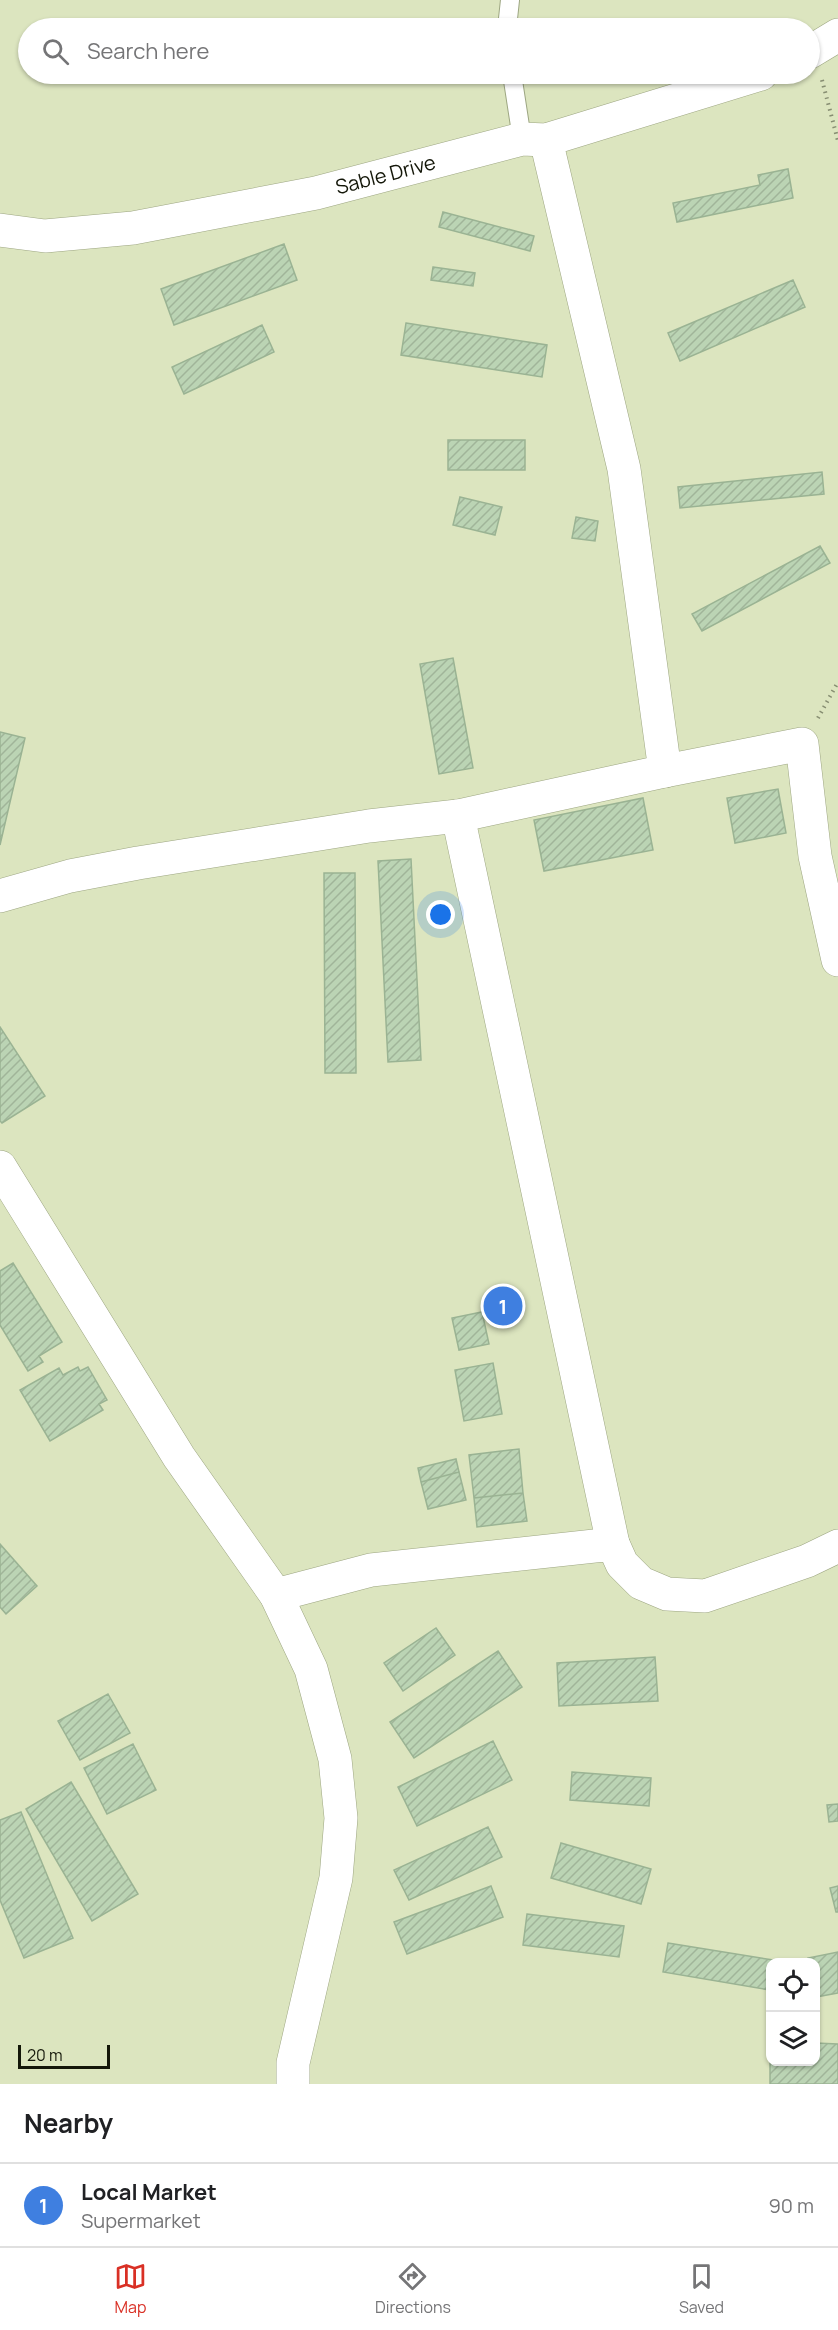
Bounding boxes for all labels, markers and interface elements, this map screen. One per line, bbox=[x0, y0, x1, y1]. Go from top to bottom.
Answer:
search box bbox=[18, 18, 820, 84]
icon: search bbox=[39, 35, 72, 68]
text: Search here bbox=[87, 36, 209, 66]
street label: Sable Drive bbox=[332, 148, 438, 200]
your location bbox=[426, 900, 455, 929]
pin: 1 bbox=[484, 1284, 522, 1328]
map controls bbox=[766, 1958, 820, 2066]
button: locate bbox=[766, 1958, 820, 2012]
button: layers bbox=[766, 2012, 820, 2066]
scale bar bbox=[18, 2042, 110, 2070]
text: 20 m bbox=[27, 2044, 63, 2066]
text: Nearby bbox=[24, 2105, 113, 2141]
text: Local Market bbox=[81, 2177, 217, 2207]
text: 1 bbox=[39, 2192, 48, 2219]
text: 90 m bbox=[768, 2192, 814, 2219]
text: Supermarket bbox=[81, 2207, 201, 2234]
tab: Map bbox=[114, 2260, 147, 2318]
tab: Directions bbox=[375, 2260, 451, 2318]
tab: Saved bbox=[679, 2260, 724, 2318]

